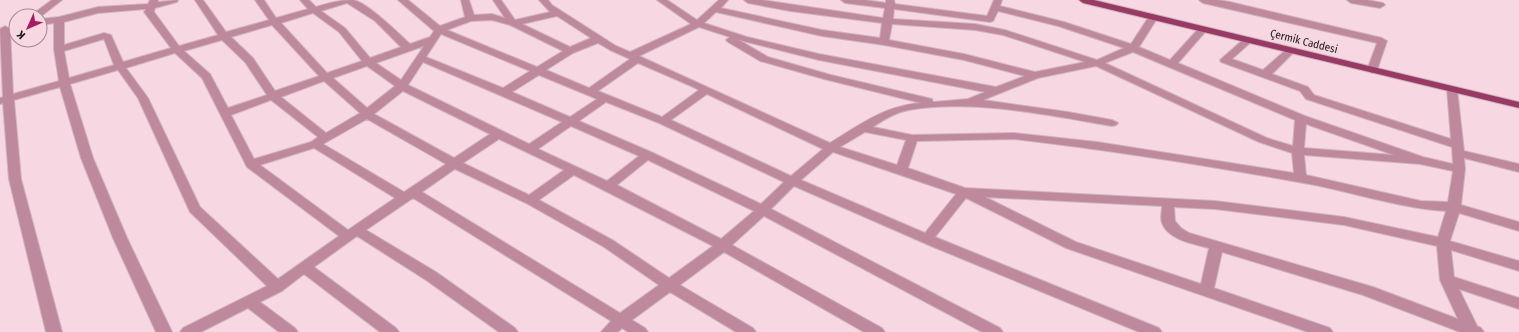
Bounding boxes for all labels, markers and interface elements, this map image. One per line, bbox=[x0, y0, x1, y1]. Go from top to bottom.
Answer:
north arrow bbox=[8, 8, 48, 48]
text: K bbox=[14, 27, 28, 42]
street label: Çermik Caddesi bbox=[1269, 27, 1339, 56]

